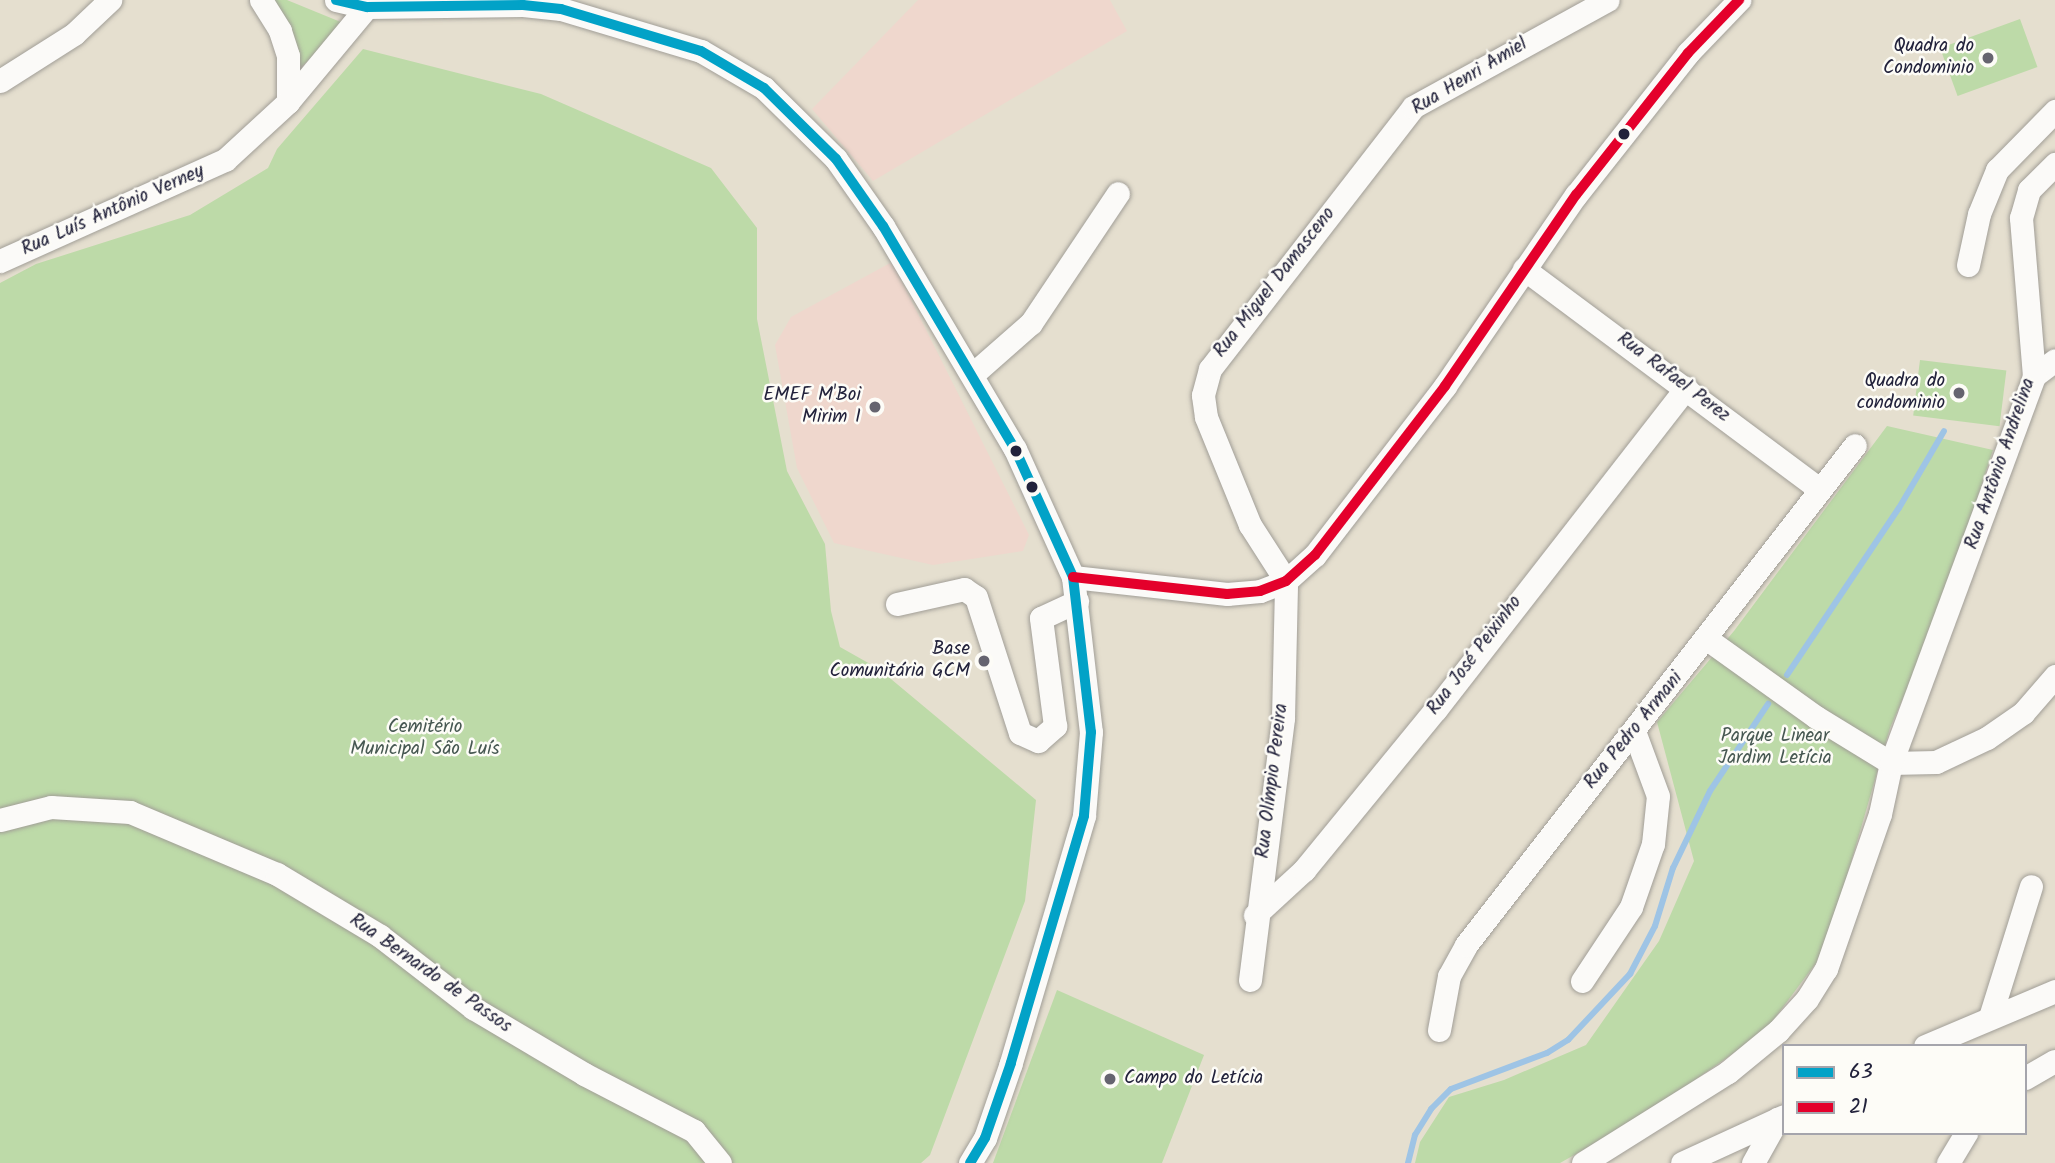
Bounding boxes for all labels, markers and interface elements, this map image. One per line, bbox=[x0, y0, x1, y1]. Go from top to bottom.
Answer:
street label: Rua Henri Amiel bbox=[1408, 33, 1532, 121]
place label: Quadra do Condominio bbox=[1883, 36, 1974, 80]
marker: Quadra do Condominio bbox=[1980, 50, 1996, 66]
unlabelled marker bbox=[1617, 127, 1631, 141]
street label: Rua Luís Antônio Verney bbox=[18, 160, 208, 262]
street label: Rua Miguel Damasceno bbox=[1209, 203, 1341, 363]
street label: Rua Rafael Perez bbox=[1612, 328, 1734, 428]
place label: Quadra do condominio bbox=[1857, 371, 1945, 415]
street label: Rua Antônio Andrelina bbox=[1961, 375, 2041, 553]
place label: EMEF M'Boi Mirim I bbox=[763, 385, 861, 429]
marker: Quadra do condominio bbox=[1951, 385, 1967, 401]
marker: EMEF M'Boi Mirim I bbox=[867, 399, 883, 415]
unlabelled marker bbox=[1009, 444, 1023, 458]
unlabelled marker bbox=[1025, 480, 1039, 494]
street label: Rua José Peixinho bbox=[1423, 592, 1527, 720]
place label: Base Comunitária GCM bbox=[829, 639, 970, 683]
marker: Base Comunitária GCM bbox=[976, 653, 992, 669]
street label: Rua Pedro Armani bbox=[1580, 668, 1688, 794]
street label: Rua Olímpio Pereira bbox=[1252, 702, 1294, 860]
park label: Cemitério Municipal São Luís bbox=[350, 717, 500, 761]
park label: Parque Linear Jardim Letícia bbox=[1718, 726, 1832, 770]
street label: Rua Bernardo de Passos bbox=[345, 909, 515, 1039]
legend bbox=[1782, 1044, 2027, 1135]
text: 63 bbox=[1849, 1056, 1873, 1089]
place label: Campo do Letícia bbox=[1124, 1068, 1263, 1090]
marker: Campo do Letícia bbox=[1102, 1071, 1118, 1087]
text: 21 bbox=[1849, 1091, 1868, 1124]

